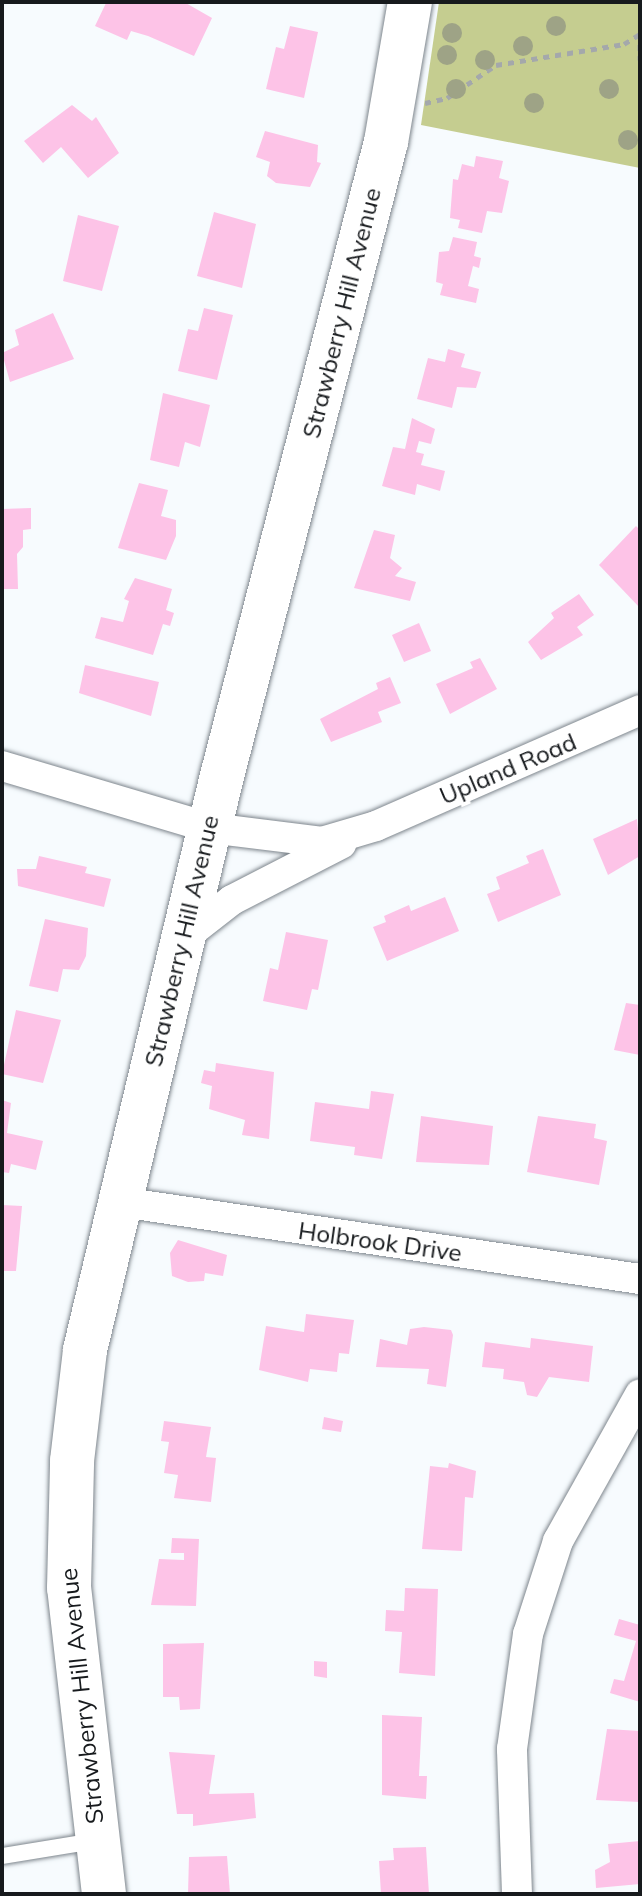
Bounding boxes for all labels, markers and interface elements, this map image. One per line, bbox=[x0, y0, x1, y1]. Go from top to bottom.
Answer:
street label: Strawberry Hill Avenue bbox=[297, 185, 387, 441]
street label: Upland Road bbox=[435, 727, 581, 811]
street label: Strawberry Hill Avenue bbox=[139, 813, 225, 1069]
street label: Holbrook Drive bbox=[296, 1216, 464, 1268]
street label: Strawberry Hill Avenue bbox=[54, 1567, 110, 1825]

